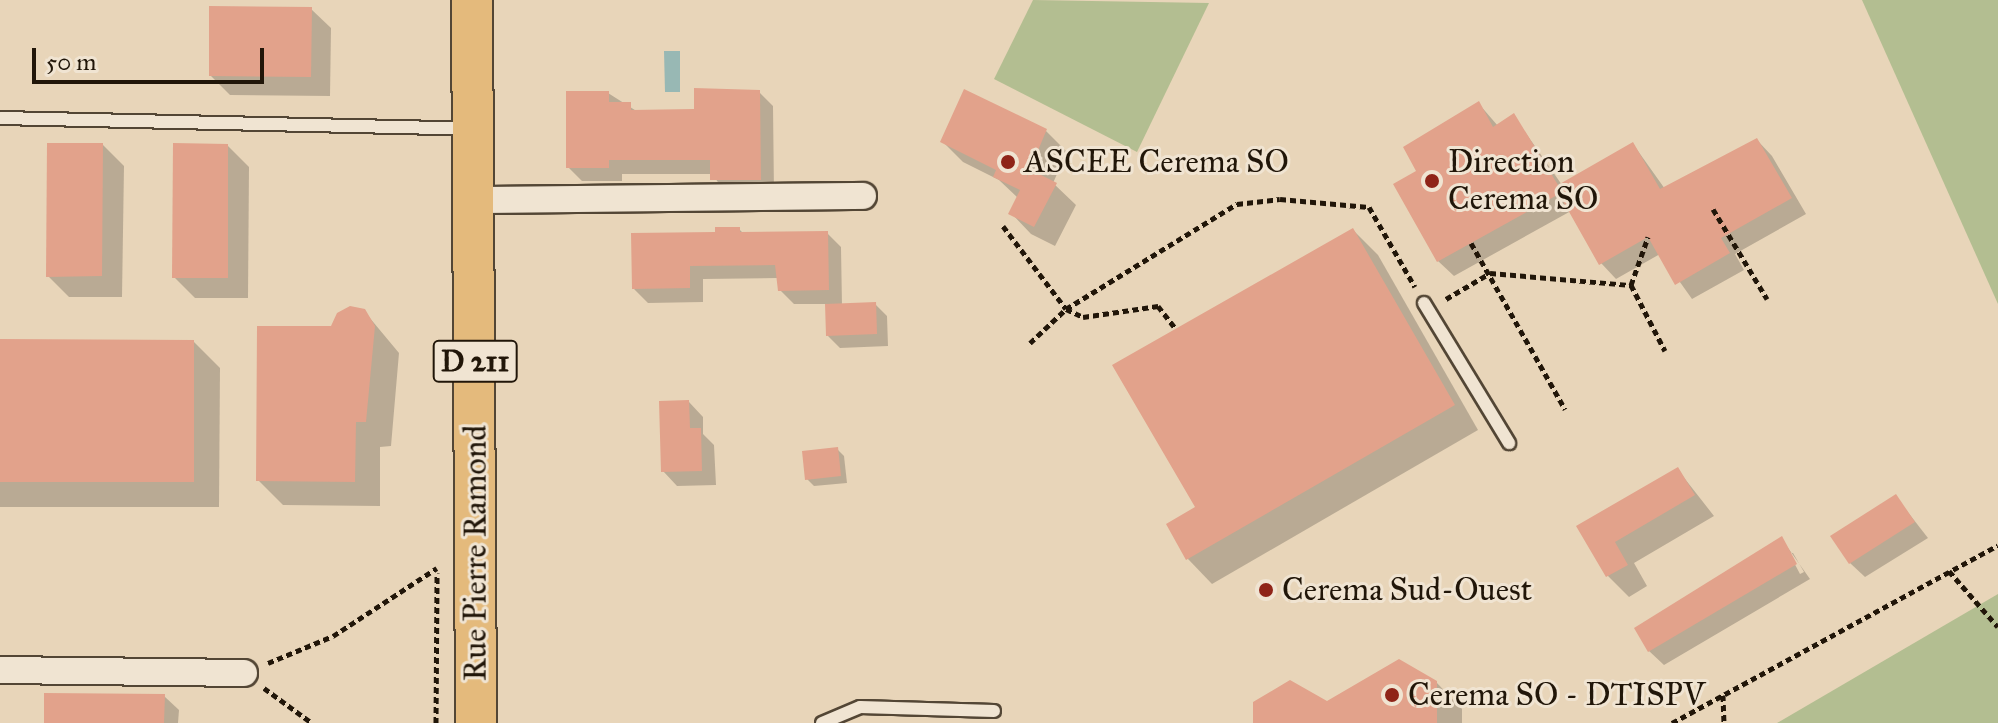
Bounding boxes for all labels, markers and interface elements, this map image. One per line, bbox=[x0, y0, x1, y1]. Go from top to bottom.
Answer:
scale bar bbox=[36, 32, 268, 82]
text: 50 m bbox=[46, 47, 96, 77]
place label: ASCEE Cerema SO bbox=[1024, 143, 1289, 181]
place label: Direction Cerema SO bbox=[1448, 144, 1598, 219]
marker: ASCEE Cerema SO bbox=[999, 153, 1017, 171]
marker: Direction Cerema SO bbox=[1423, 172, 1441, 190]
road number: D 211 bbox=[431, 335, 519, 387]
street label: Rue Pierre Ramond bbox=[457, 425, 495, 681]
place label: Cerema Sud-Ouest bbox=[1282, 571, 1532, 609]
marker: Cerema Sud-Ouest bbox=[1257, 581, 1275, 599]
place label: Cerema SO - DTISPV bbox=[1408, 676, 1705, 714]
marker: Cerema SO - DTISPV bbox=[1383, 686, 1401, 704]

